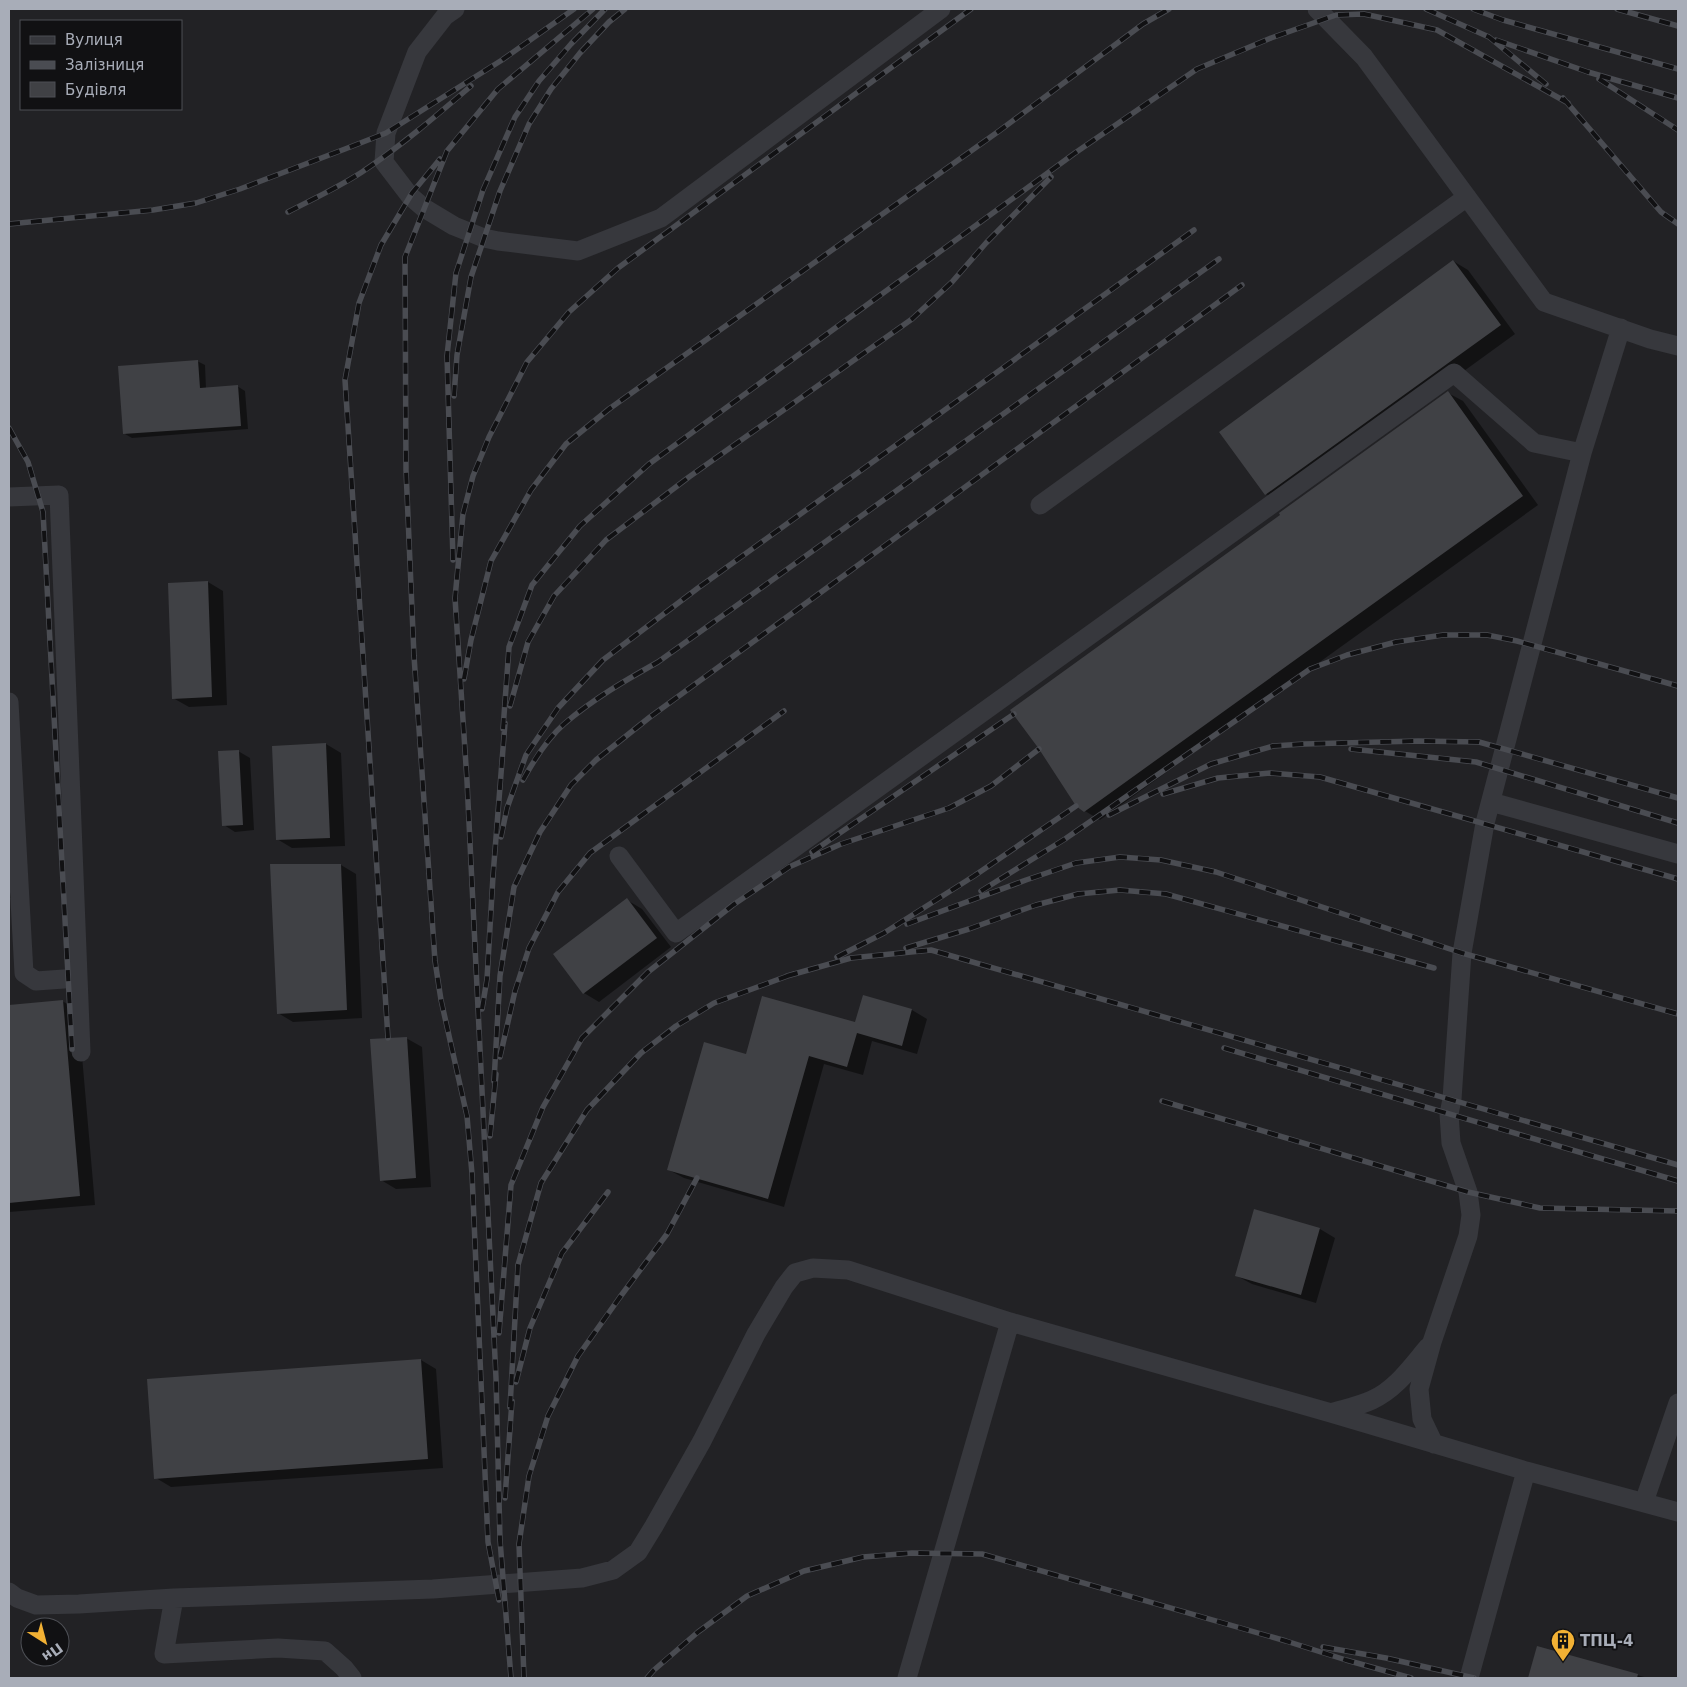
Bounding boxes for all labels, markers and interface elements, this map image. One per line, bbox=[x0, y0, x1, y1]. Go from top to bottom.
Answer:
legend bbox=[20, 20, 182, 110]
text: Вулиця bbox=[65, 31, 123, 49]
text: Залізниця bbox=[65, 56, 144, 74]
text: Будівля bbox=[65, 81, 126, 99]
north arrow bbox=[20, 1617, 70, 1667]
building icon: ТПЦ-4 bbox=[1550, 1628, 1576, 1662]
place label: ТПЦ-4 bbox=[1580, 1632, 1633, 1650]
text: Пн bbox=[39, 1640, 66, 1665]

